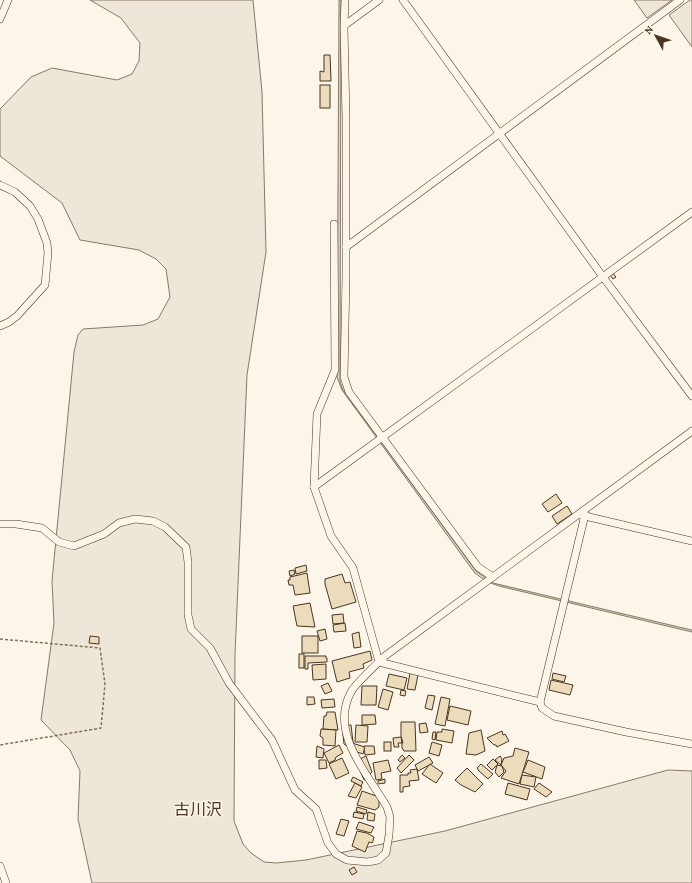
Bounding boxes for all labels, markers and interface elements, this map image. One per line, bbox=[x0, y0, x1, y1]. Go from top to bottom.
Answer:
north arrow bbox=[636, 16, 676, 56]
text: N bbox=[641, 22, 656, 36]
district label: 古川沢 bbox=[174, 801, 222, 818]

